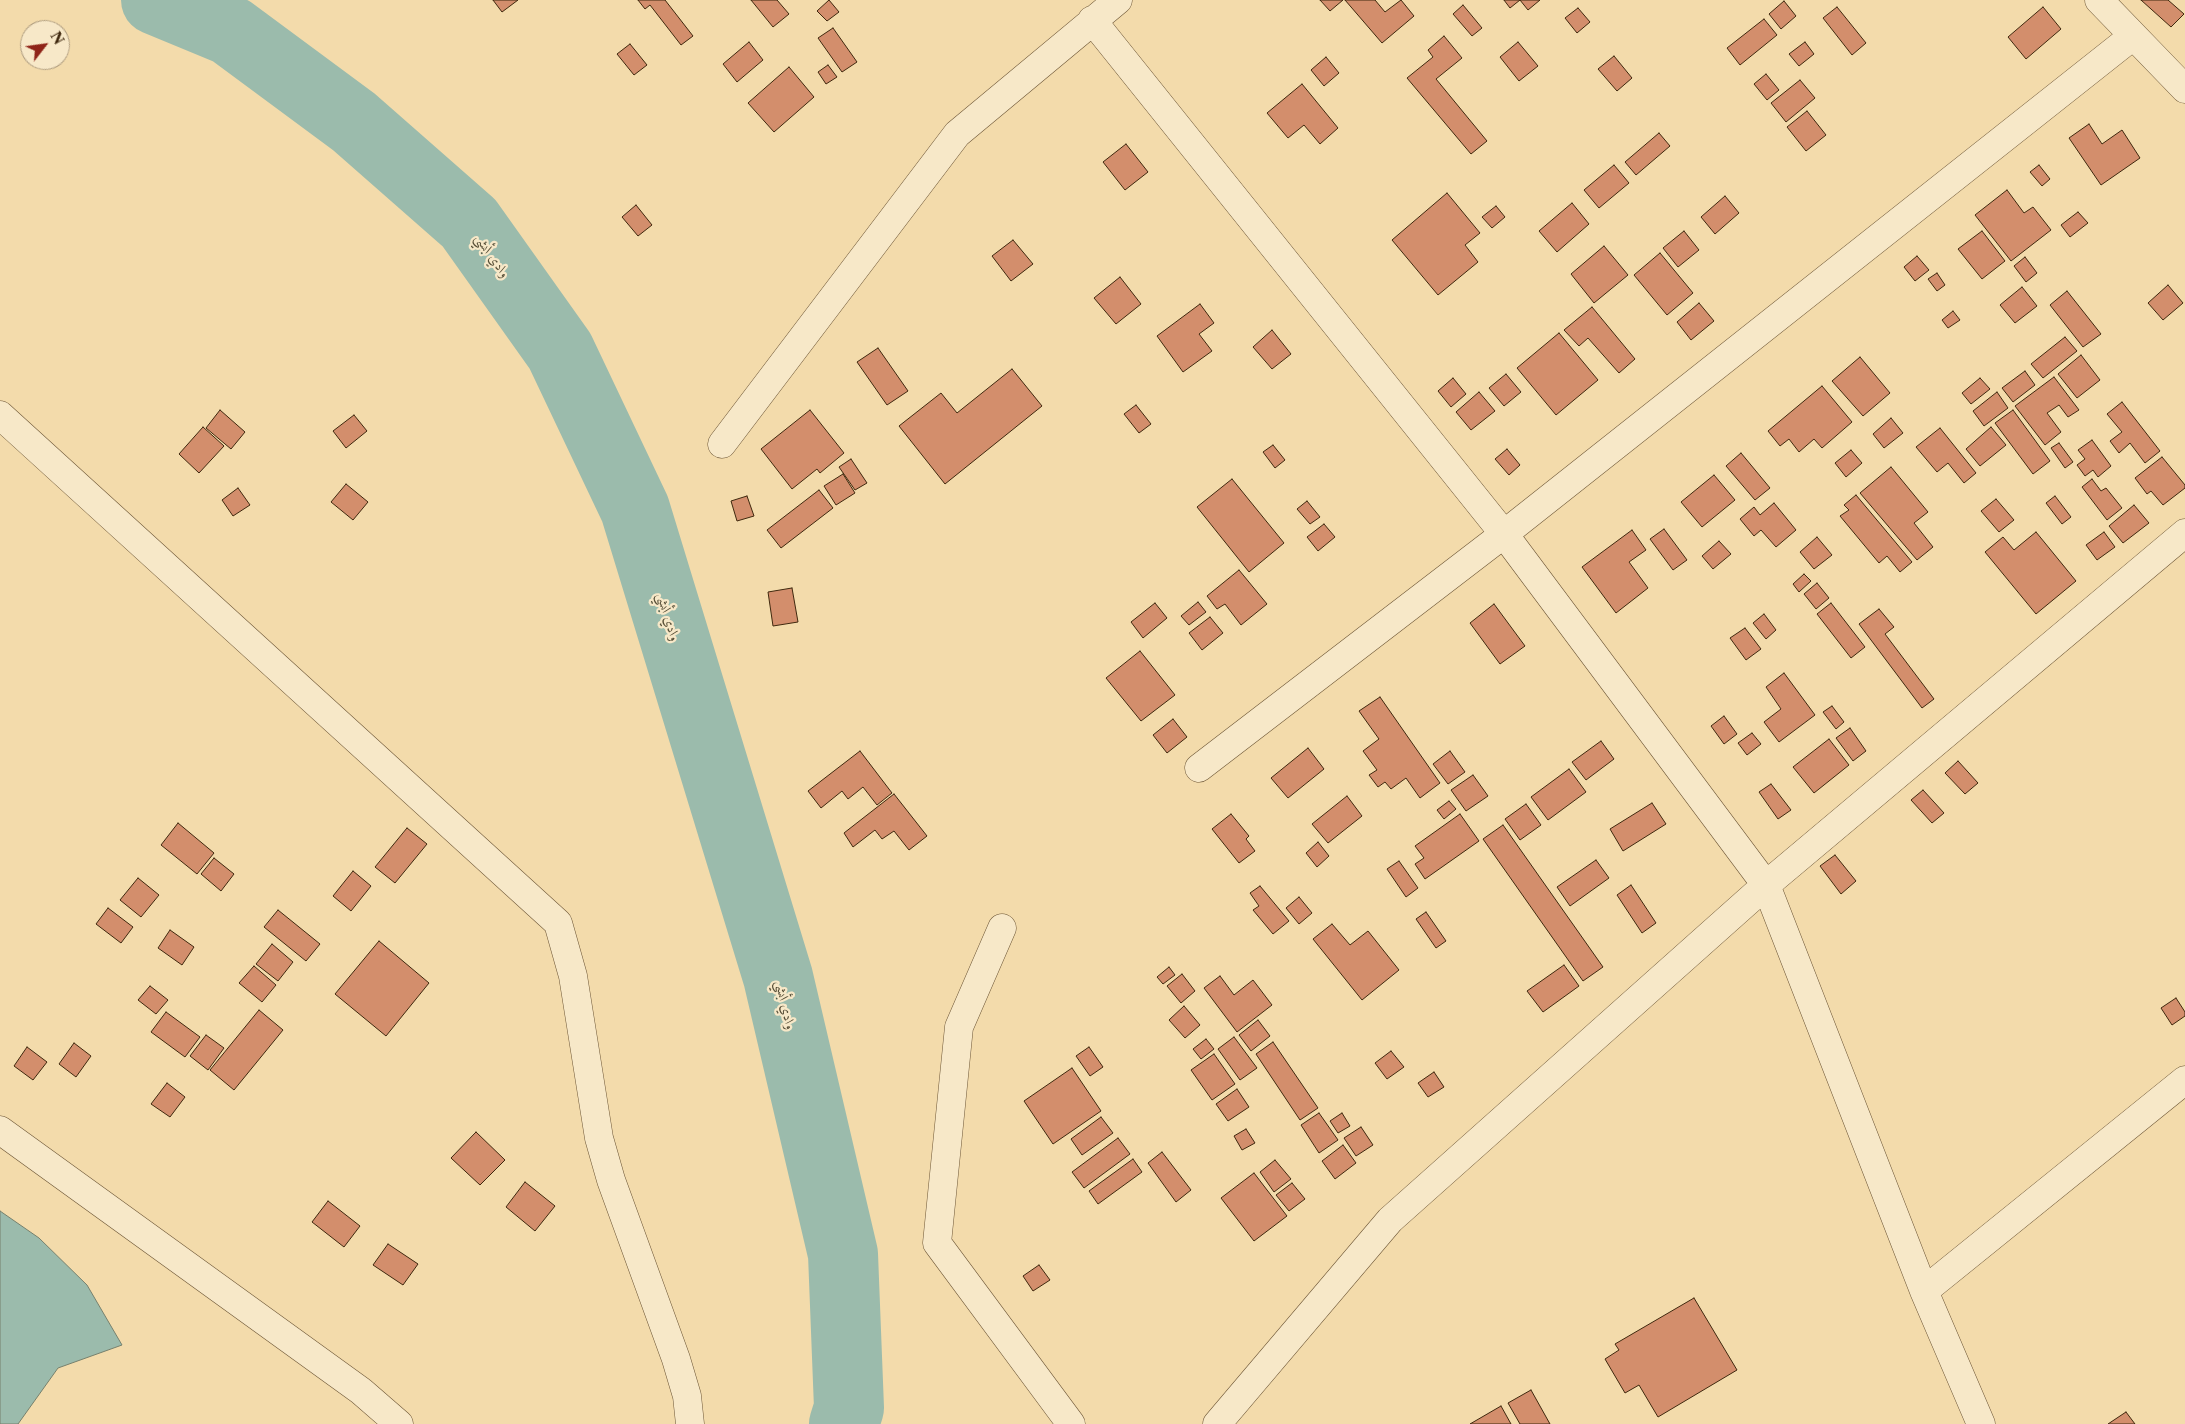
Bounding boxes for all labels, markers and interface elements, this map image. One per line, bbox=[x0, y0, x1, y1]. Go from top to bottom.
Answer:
north arrow bbox=[20, 20, 70, 70]
text: N bbox=[46, 28, 68, 48]
water label: وادي أبشي bbox=[471, 231, 513, 281]
water label: وادي أبشي bbox=[653, 591, 683, 643]
water label: وادي أبشي bbox=[771, 979, 799, 1031]

